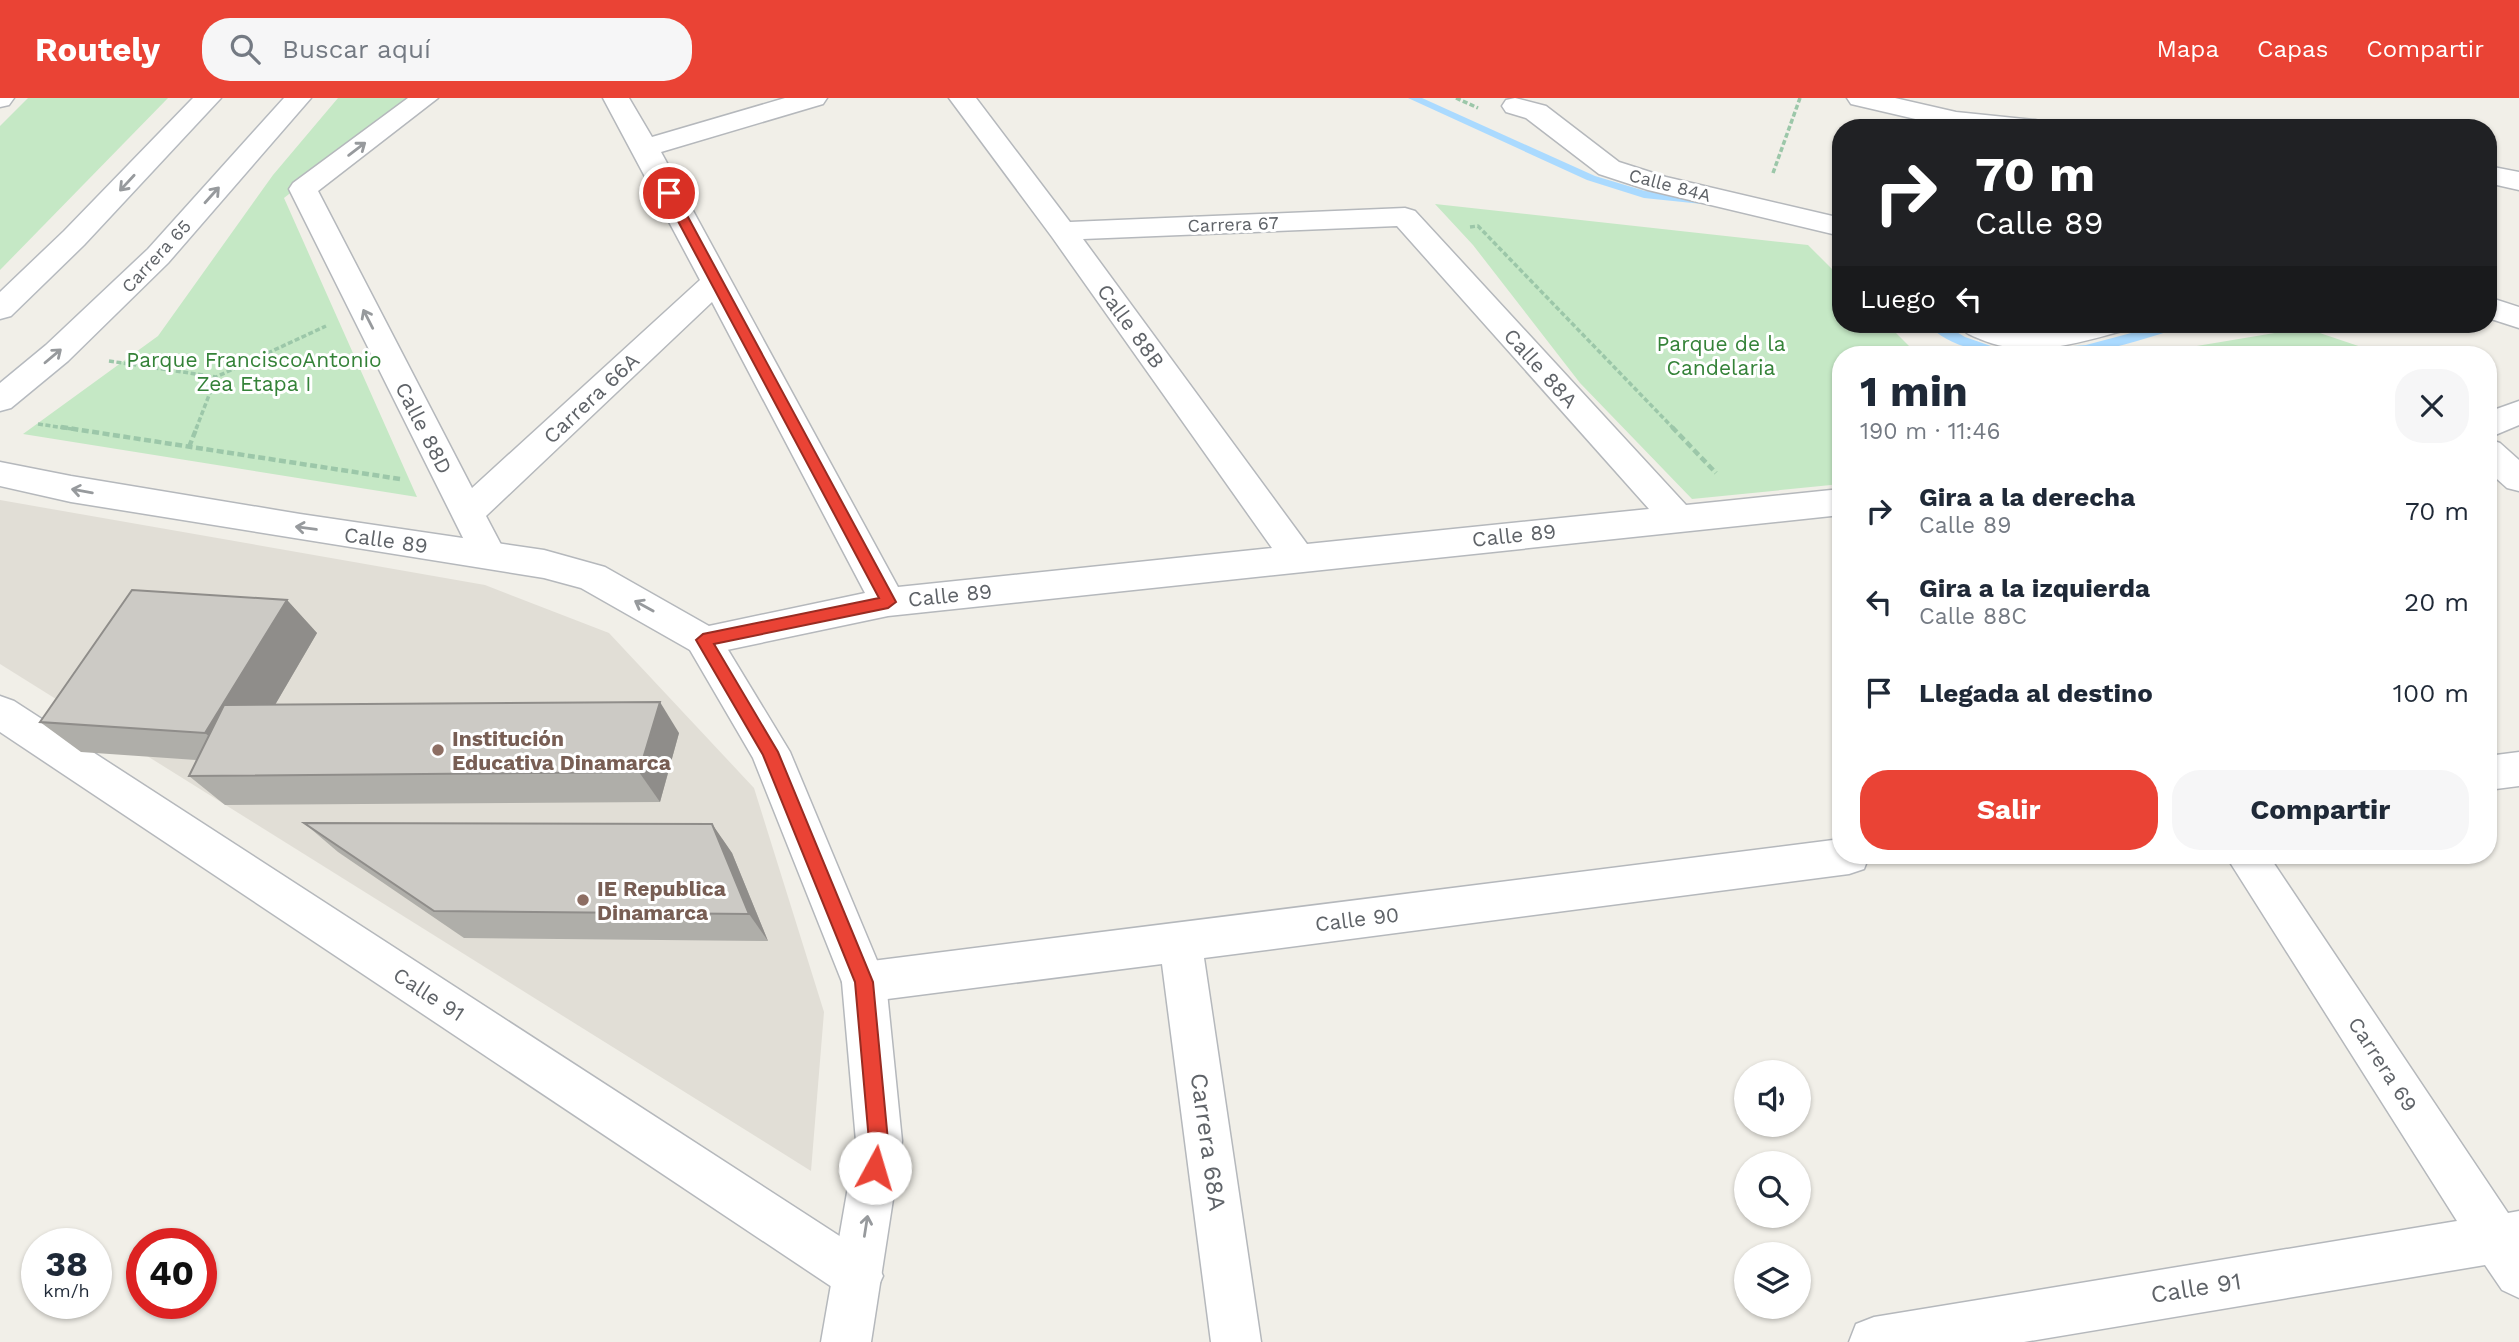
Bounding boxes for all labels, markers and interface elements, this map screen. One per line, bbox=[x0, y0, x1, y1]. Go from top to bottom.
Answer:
search box bbox=[202, 18, 692, 81]
text: Routely bbox=[35, 30, 160, 69]
icon: search bbox=[226, 30, 264, 68]
text: Buscar aquí bbox=[282, 34, 431, 64]
text: Mapa bbox=[2156, 35, 2219, 63]
text: Capas bbox=[2257, 35, 2328, 63]
text: Compartir bbox=[2366, 35, 2484, 63]
one-way arrow bbox=[348, 141, 366, 156]
text: 70 m bbox=[1975, 145, 2095, 203]
icon: right bbox=[1860, 147, 1951, 238]
pin bbox=[639, 163, 699, 223]
street label: Calle 84A bbox=[1627, 164, 1713, 206]
one-way arrow bbox=[119, 174, 136, 191]
icon: arrive bbox=[650, 174, 688, 212]
one-way arrow bbox=[204, 187, 221, 204]
text: Calle 89 bbox=[1975, 204, 2103, 242]
street label: Carrera 67 bbox=[1187, 212, 1279, 236]
street label: Carrera 65 bbox=[117, 215, 195, 297]
street label: Calle 88B bbox=[1092, 279, 1170, 373]
icon: left bbox=[1950, 280, 1988, 318]
text: Luego bbox=[1860, 284, 1936, 314]
one-way arrow bbox=[361, 309, 375, 330]
street label: Calle 88A bbox=[1499, 323, 1583, 413]
park label: Parque de la Candelaria bbox=[1656, 331, 1786, 380]
park label: Parque FranciscoAntonio Zea Etapa I bbox=[126, 347, 382, 396]
street label: Carrera 66A bbox=[538, 347, 644, 449]
one-way arrow bbox=[43, 348, 61, 364]
text: 1 min bbox=[1860, 367, 1968, 416]
button: close bbox=[2395, 369, 2469, 443]
street label: Calle 88D bbox=[390, 378, 458, 478]
text: 190 m · 11:46 bbox=[1860, 418, 2000, 445]
text: Gira a la derecha bbox=[1919, 482, 2135, 512]
one-way arrow bbox=[71, 484, 93, 497]
icon: right bbox=[1860, 492, 1898, 530]
text: 70 m bbox=[2405, 496, 2469, 526]
text: Calle 89 bbox=[1919, 512, 2011, 539]
street label: Calle 89 bbox=[1471, 518, 1557, 552]
one-way arrow bbox=[295, 521, 318, 534]
street label: Calle 89 bbox=[343, 522, 429, 558]
text: Gira a la izquierda bbox=[1919, 573, 2150, 603]
street label: Calle 89 bbox=[907, 578, 993, 612]
icon: left bbox=[1860, 583, 1898, 621]
text: 20 m bbox=[2404, 587, 2469, 617]
one-way arrow bbox=[634, 599, 654, 613]
text: Calle 88C bbox=[1919, 603, 2027, 630]
icon: arrive bbox=[1860, 674, 1898, 712]
text: Llegada al destino bbox=[1919, 678, 2153, 708]
text: 100 m bbox=[2393, 678, 2469, 708]
place label: Institución Educativa Dinamarca bbox=[452, 726, 672, 775]
marker: Institución Educativa Dinamarca bbox=[430, 742, 446, 758]
button: Salir bbox=[1860, 770, 2158, 850]
button: Compartir bbox=[2172, 770, 2469, 850]
place label: IE Republica Dinamarca bbox=[597, 876, 727, 925]
marker: IE Republica Dinamarca bbox=[575, 892, 591, 908]
street label: Calle 90 bbox=[1314, 901, 1400, 937]
street label: Calle 91 bbox=[389, 962, 469, 1026]
street label: Carrera 69 bbox=[2343, 1012, 2423, 1116]
map controls bbox=[1734, 1060, 1811, 1319]
button: sound bbox=[1734, 1060, 1811, 1137]
street label: Carrera 68A bbox=[1184, 1071, 1232, 1213]
position arrow bbox=[838, 1131, 912, 1205]
button: search bbox=[1734, 1151, 1811, 1228]
one-way arrow bbox=[859, 1215, 872, 1238]
speed limit sign: 40 bbox=[126, 1228, 217, 1319]
button: layers bbox=[1734, 1242, 1811, 1319]
text: 38 bbox=[45, 1243, 88, 1285]
street label: Calle 91 bbox=[2149, 1267, 2243, 1309]
text: km/h bbox=[43, 1280, 90, 1301]

